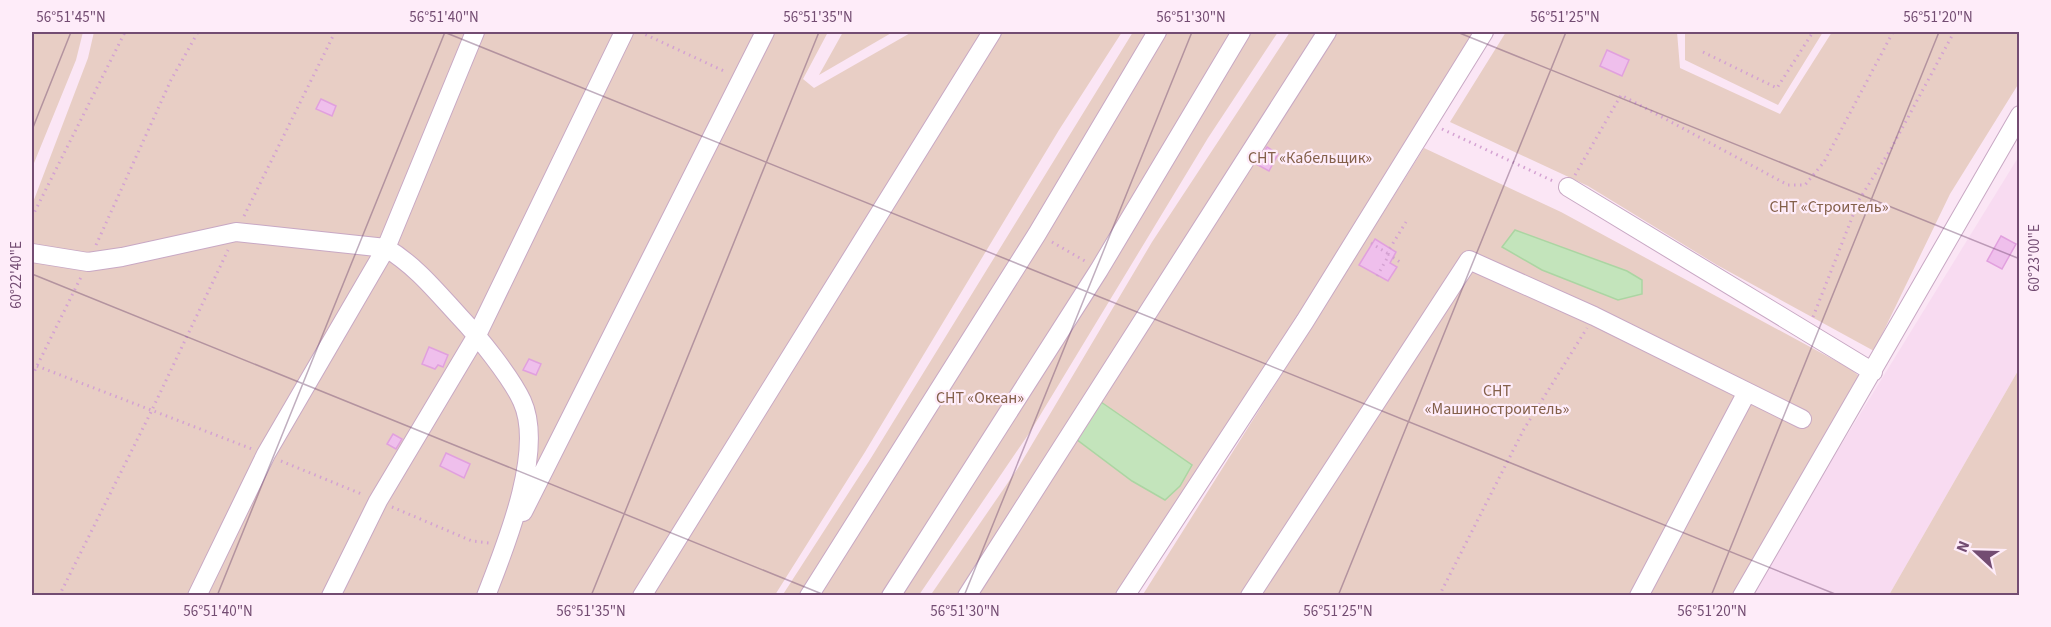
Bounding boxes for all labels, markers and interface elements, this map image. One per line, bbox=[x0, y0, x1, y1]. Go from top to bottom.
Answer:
text: 56°51'45"N bbox=[36, 7, 106, 28]
text: 56°51'40"N bbox=[409, 7, 479, 28]
text: 56°51'35"N bbox=[783, 7, 853, 28]
text: 56°51'30"N bbox=[1156, 7, 1226, 28]
text: 56°51'25"N bbox=[1530, 7, 1600, 28]
text: 56°51'20"N bbox=[1903, 7, 1973, 28]
park label: СНТ «Кабельщик» bbox=[1248, 147, 1372, 169]
park label: СНТ «Строитель» bbox=[1769, 196, 1889, 218]
text: 60°23'00"E bbox=[2024, 224, 2045, 292]
text: 60°22'40"E bbox=[6, 241, 27, 309]
park label: СНТ «Машиностроитель» bbox=[1425, 380, 1569, 420]
park label: СНТ «Океан» bbox=[936, 387, 1024, 409]
north arrow bbox=[1946, 522, 2006, 582]
text: N bbox=[1951, 538, 1975, 556]
text: 56°51'40"N bbox=[183, 601, 253, 622]
text: 56°51'35"N bbox=[556, 601, 626, 622]
text: 56°51'30"N bbox=[930, 601, 1000, 622]
text: 56°51'25"N bbox=[1303, 601, 1373, 622]
text: 56°51'20"N bbox=[1677, 601, 1747, 622]

